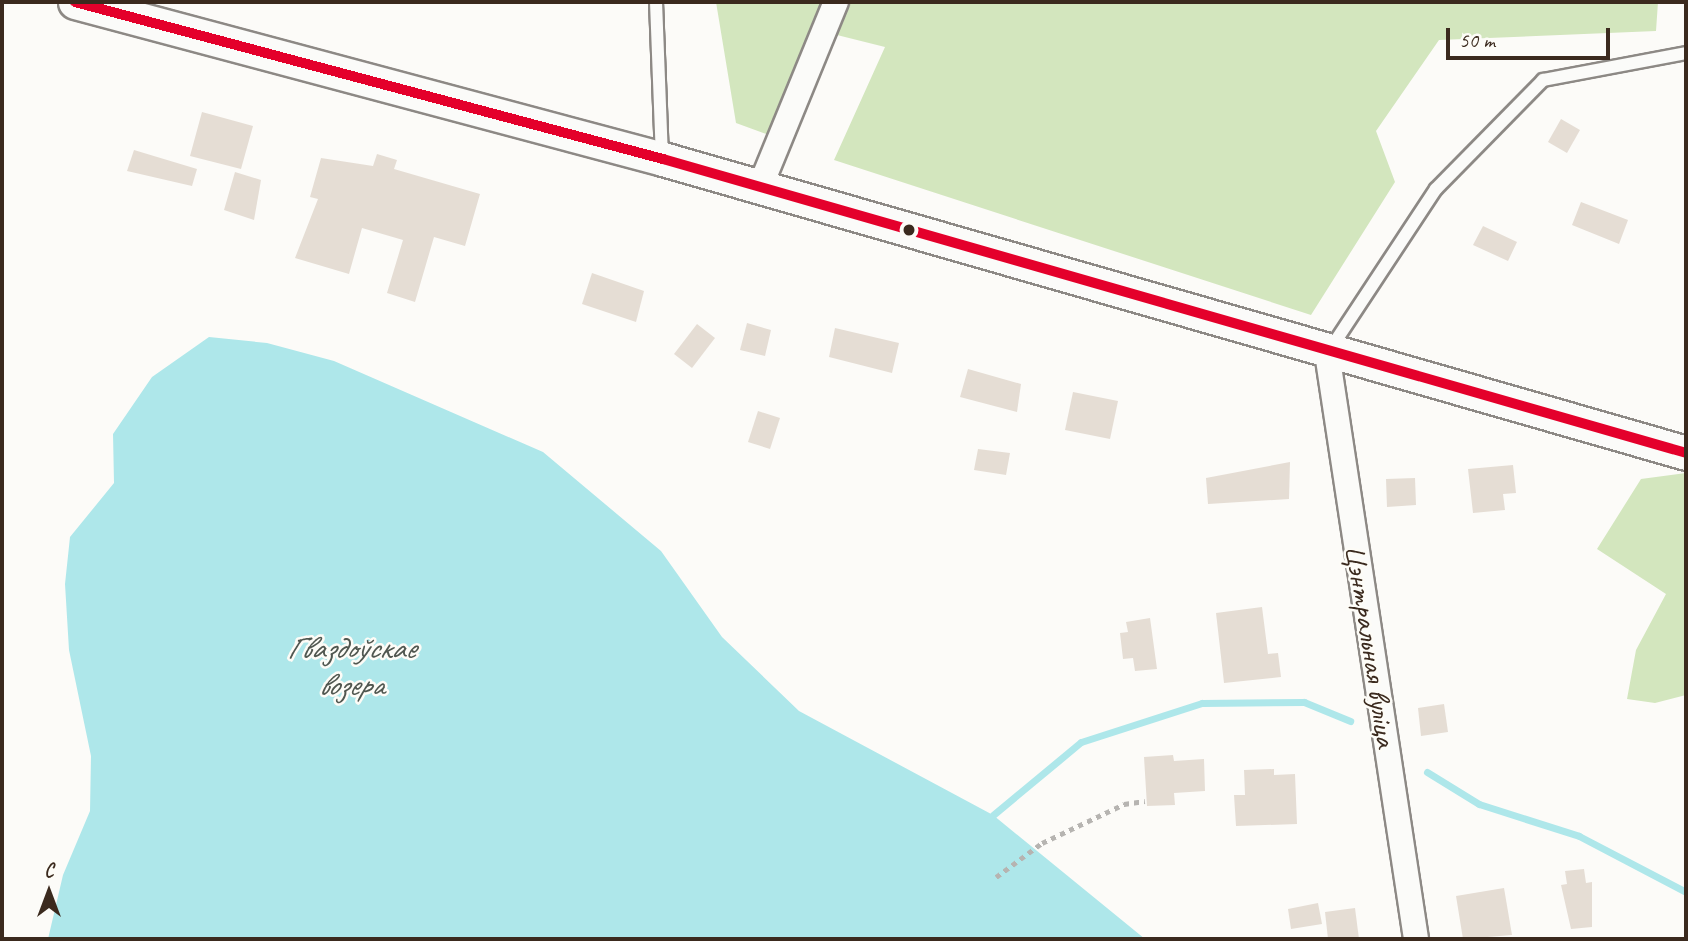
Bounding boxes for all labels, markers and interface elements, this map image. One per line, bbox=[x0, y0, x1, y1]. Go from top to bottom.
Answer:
scale bar bbox=[1450, 14, 1614, 58]
text: 50 m bbox=[1459, 27, 1495, 53]
unlabelled marker bbox=[902, 223, 916, 237]
street label: Цэнтральная вуліца bbox=[1337, 542, 1405, 750]
water label: Гваздоўскае возера bbox=[287, 630, 415, 705]
north arrow bbox=[14, 857, 84, 927]
text: С bbox=[44, 859, 54, 883]

